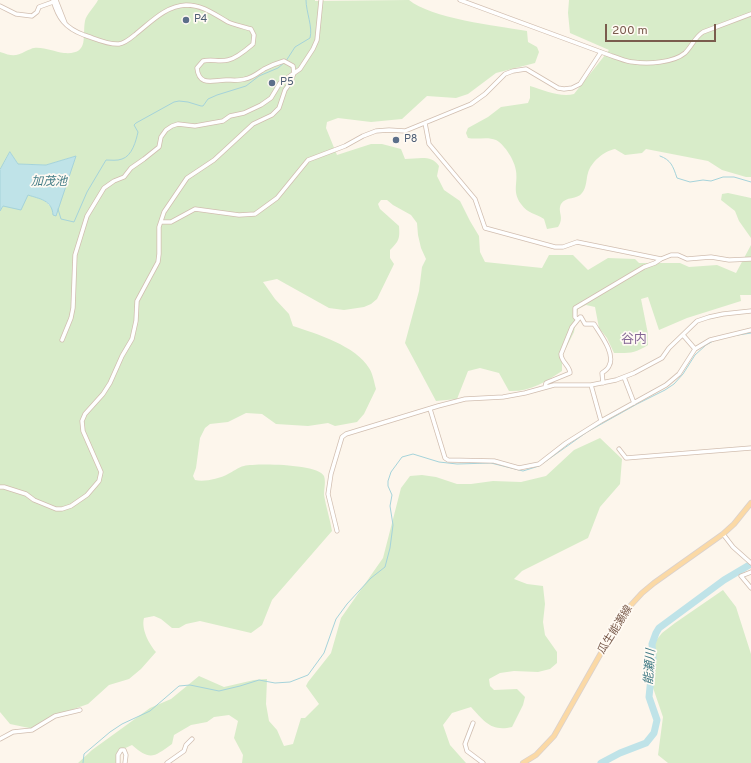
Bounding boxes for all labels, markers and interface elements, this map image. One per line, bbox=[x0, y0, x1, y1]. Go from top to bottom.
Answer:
place label: P4 bbox=[194, 13, 207, 27]
marker: P4 bbox=[181, 15, 191, 25]
scale bar bbox=[607, 16, 718, 42]
text: 200 m bbox=[612, 23, 648, 39]
place label: P5 bbox=[280, 76, 294, 90]
marker: P5 bbox=[267, 78, 277, 88]
place label: P8 bbox=[404, 133, 418, 147]
marker: P8 bbox=[391, 135, 401, 145]
water label: 加茂池 bbox=[31, 176, 67, 190]
district label: 谷内 bbox=[621, 332, 647, 348]
street label: 瓜生能瀬線 bbox=[596, 603, 636, 657]
water label: 能瀬川 bbox=[643, 649, 659, 685]

